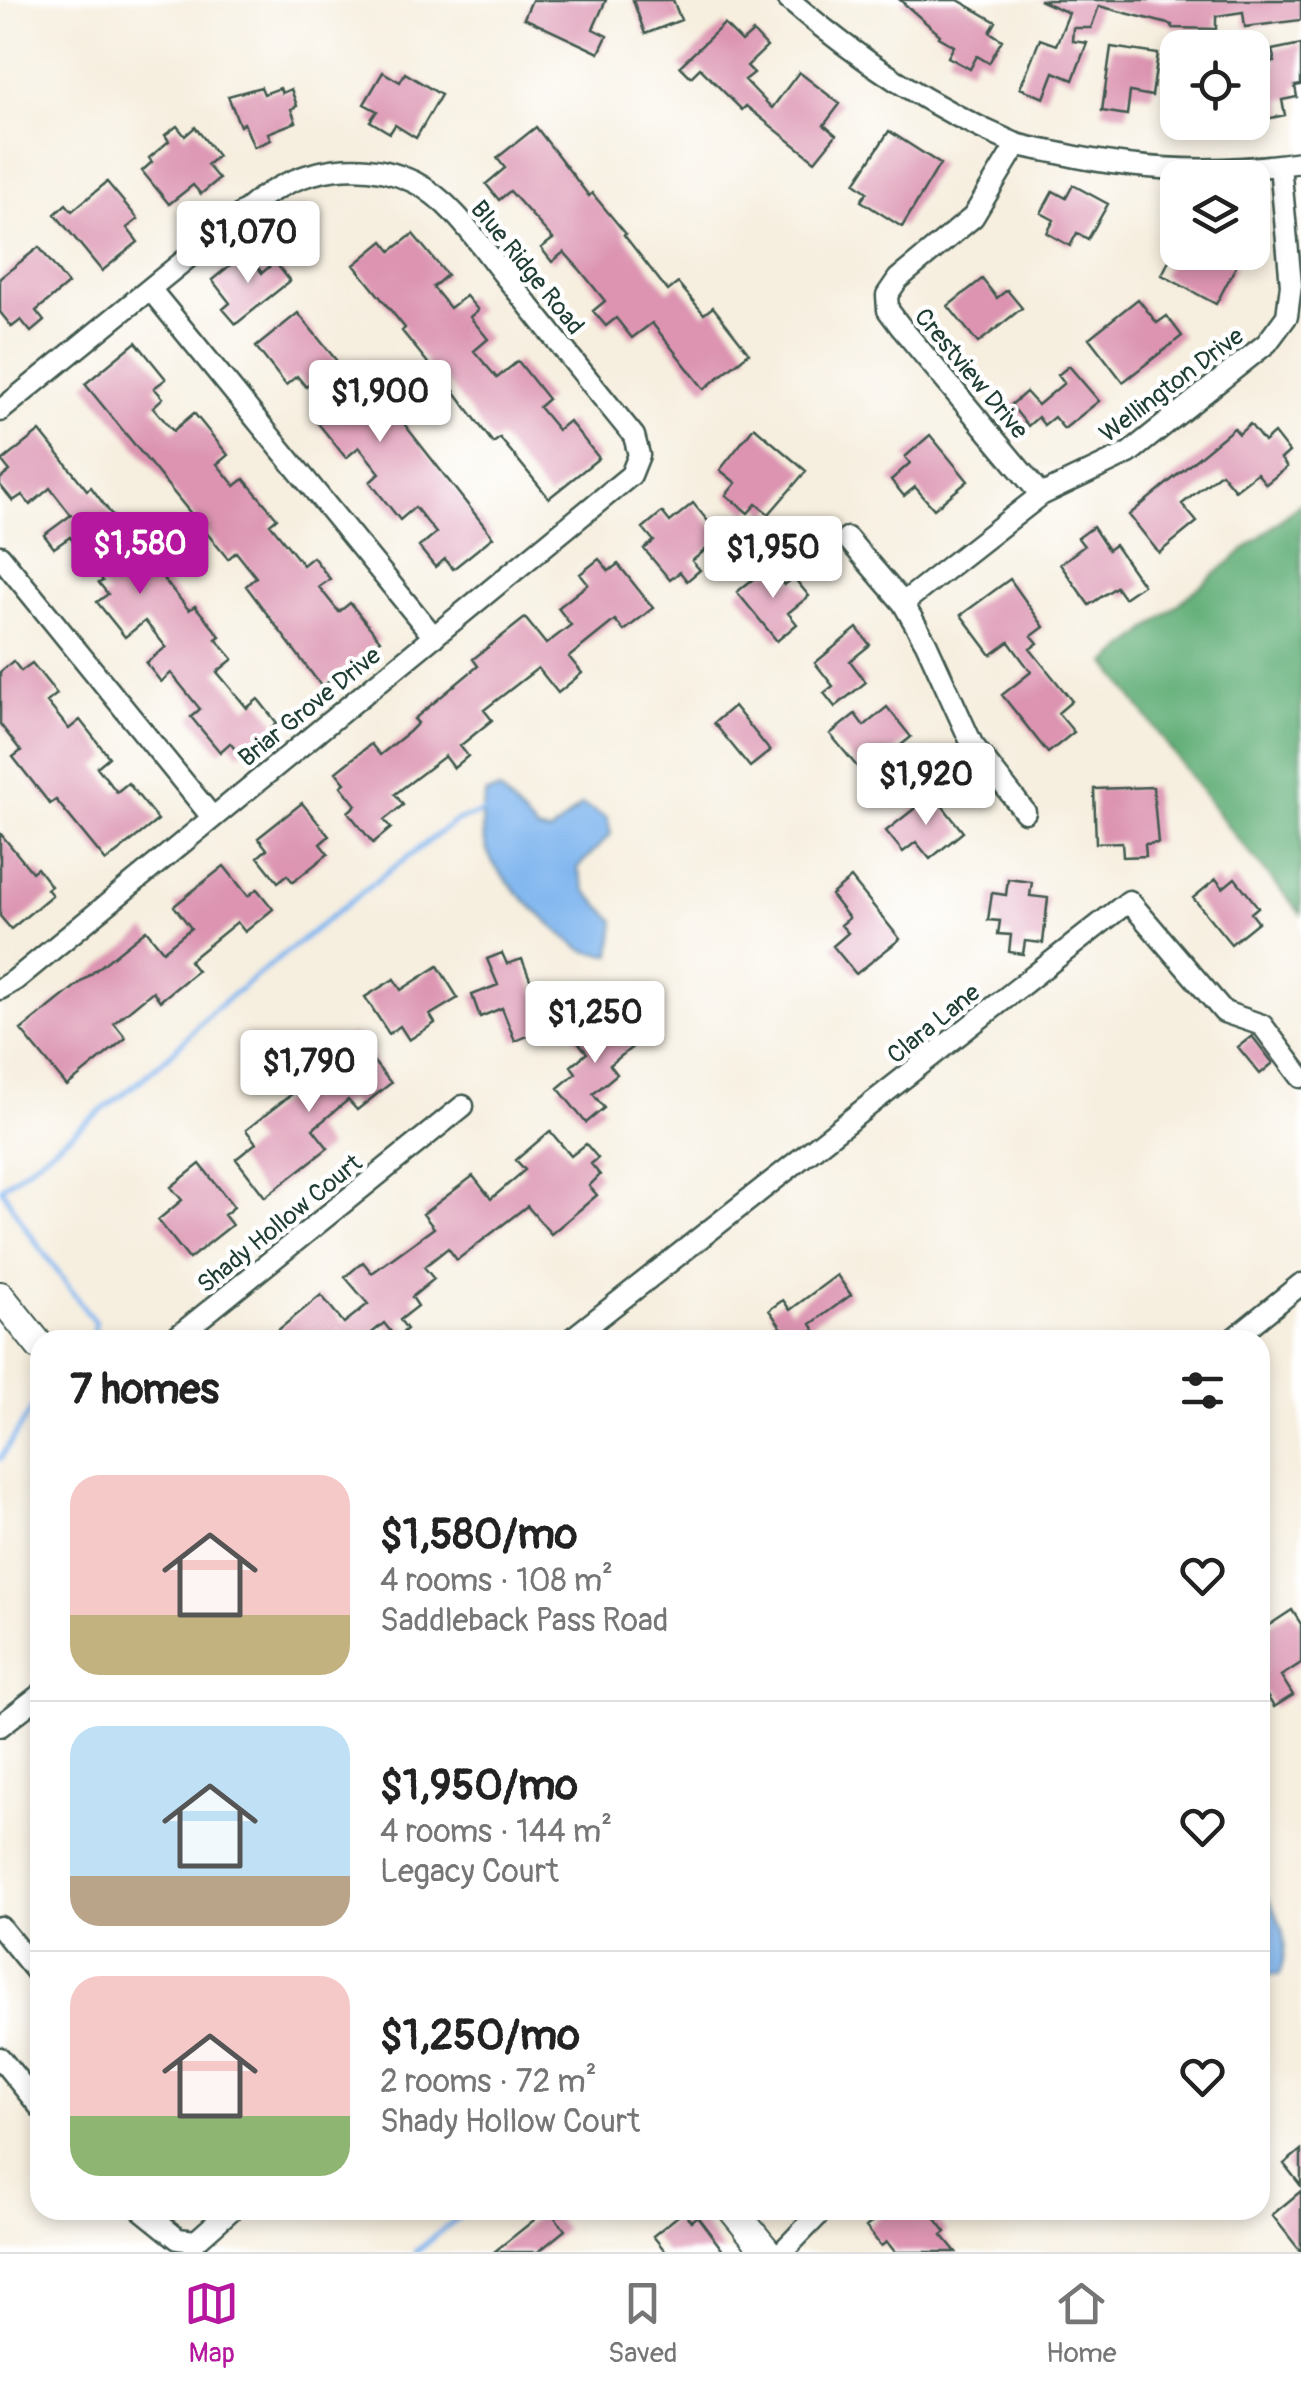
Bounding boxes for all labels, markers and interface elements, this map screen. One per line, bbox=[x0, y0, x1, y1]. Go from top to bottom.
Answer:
map controls bbox=[1160, 30, 1270, 270]
button: locate bbox=[1160, 30, 1270, 140]
button: layers bbox=[1160, 160, 1270, 270]
street label: Blue Ridge Road bbox=[463, 195, 590, 341]
pin: $1,070 bbox=[167, 201, 329, 286]
text: $1,070 bbox=[199, 213, 297, 253]
street label: Crestview Drive bbox=[907, 302, 1035, 446]
street label: Wellington Drive bbox=[1094, 320, 1251, 450]
pin: $1,900 bbox=[299, 360, 461, 445]
text: $1,900 bbox=[331, 372, 429, 412]
pin: $1,580 bbox=[59, 512, 221, 597]
pin: $1,950 bbox=[692, 516, 854, 601]
text: $1,580 bbox=[93, 524, 187, 564]
text: $1,950 bbox=[726, 528, 820, 568]
street label: Briar Grove Drive bbox=[232, 640, 388, 774]
pin: $1,920 bbox=[845, 743, 1007, 828]
text: $1,920 bbox=[879, 755, 973, 795]
street label: Clara Lane bbox=[881, 977, 987, 1071]
pin: $1,250 bbox=[514, 981, 676, 1066]
text: $1,250 bbox=[547, 993, 643, 1033]
pin: $1,790 bbox=[228, 1030, 390, 1115]
text: $1,790 bbox=[262, 1042, 356, 1082]
street label: Shady Hollow Court bbox=[191, 1148, 369, 1300]
icon: filters bbox=[1175, 1363, 1230, 1418]
text: 7 homes bbox=[70, 1364, 219, 1416]
text: $1,580/mo bbox=[380, 1509, 577, 1561]
icon: home bbox=[150, 1515, 270, 1635]
icon: heart bbox=[1175, 1548, 1230, 1603]
text: 4 rooms · 108 m² bbox=[380, 1561, 613, 1601]
text: Saddleback Pass Road bbox=[380, 1601, 669, 1641]
text: $1,950/mo bbox=[380, 1760, 578, 1812]
icon: home bbox=[150, 1766, 270, 1886]
icon: heart bbox=[1175, 1799, 1230, 1854]
text: 4 rooms · 144 m² bbox=[380, 1812, 612, 1852]
text: Legacy Court bbox=[380, 1852, 559, 1892]
text: $1,250/mo bbox=[380, 2010, 580, 2062]
icon: home bbox=[150, 2016, 270, 2136]
icon: heart bbox=[1175, 2049, 1230, 2104]
text: 2 rooms · 72 m² bbox=[380, 2062, 597, 2102]
text: Shady Hollow Court bbox=[380, 2102, 640, 2142]
tab: Map bbox=[184, 2276, 239, 2371]
tab: Saved bbox=[608, 2276, 677, 2371]
tab: Home bbox=[1046, 2276, 1117, 2371]

